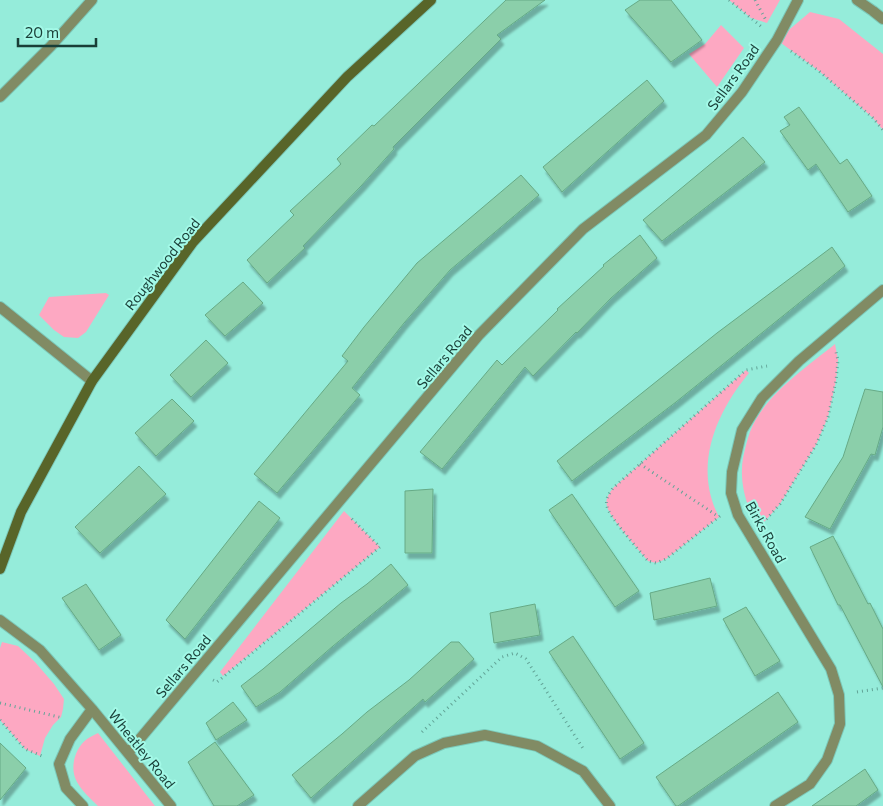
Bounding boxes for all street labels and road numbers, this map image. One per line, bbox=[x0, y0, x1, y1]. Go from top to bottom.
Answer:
street label: Sellars Road bbox=[703, 41, 763, 113]
street label: Roughwood Road bbox=[121, 215, 203, 313]
street label: Sellars Road bbox=[413, 322, 475, 392]
street label: Birks Road bbox=[742, 498, 790, 566]
street label: Sellars Road bbox=[152, 631, 214, 701]
street label: Wheatley Road bbox=[105, 706, 179, 792]

